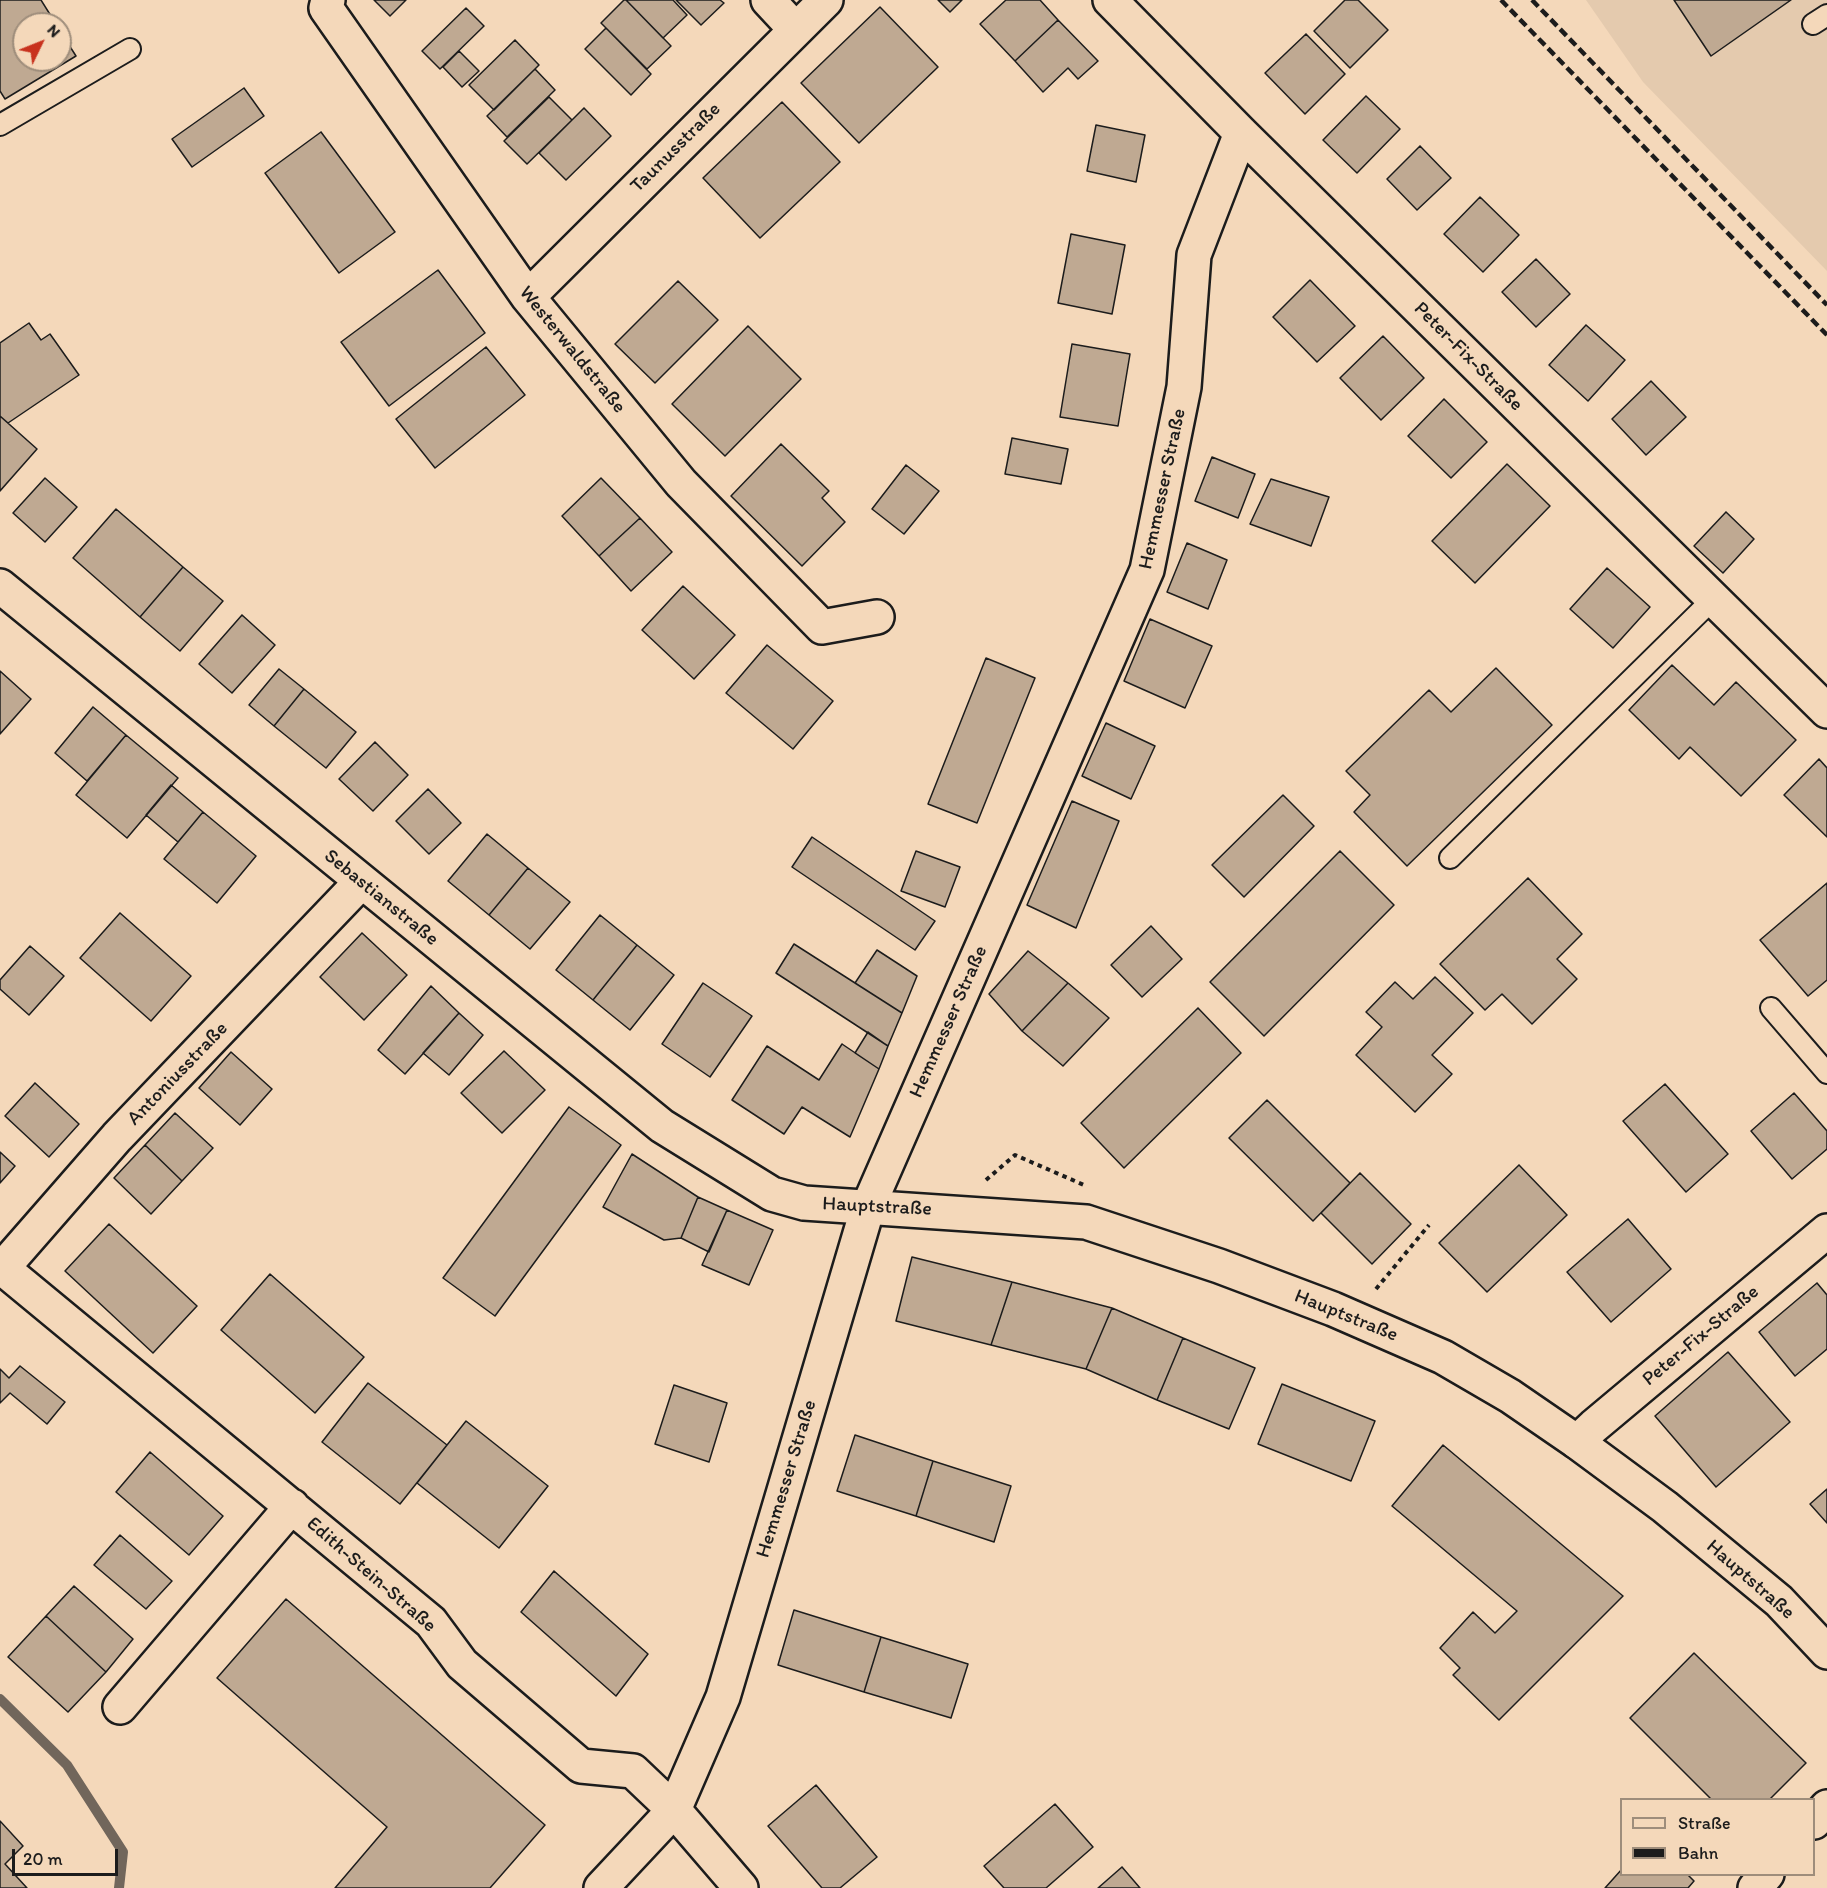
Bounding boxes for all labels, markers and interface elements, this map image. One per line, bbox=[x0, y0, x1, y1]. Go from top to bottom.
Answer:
north arrow bbox=[12, 12, 72, 72]
text: N bbox=[43, 20, 65, 41]
street label: Taunusstraße bbox=[626, 98, 726, 198]
street label: Westerwaldstraße bbox=[513, 282, 631, 418]
street label: Peter-Fix-Straße bbox=[1408, 297, 1528, 417]
street label: Hemmesser Straße bbox=[1134, 406, 1192, 572]
street label: Sebastianstraße bbox=[319, 845, 443, 951]
street label: Hemmesser Straße bbox=[905, 942, 993, 1102]
street label: Antoniusstraße bbox=[123, 1017, 233, 1131]
street label: Hauptstraße bbox=[822, 1192, 932, 1222]
street label: Peter-Fix-Straße bbox=[1638, 1280, 1764, 1392]
street label: Hauptstraße bbox=[1291, 1284, 1401, 1348]
street label: Hemmesser Straße bbox=[752, 1397, 822, 1561]
street label: Edith-Stein-Straße bbox=[301, 1512, 441, 1638]
street label: Hauptstraße bbox=[1701, 1535, 1799, 1625]
legend bbox=[1620, 1798, 1815, 1876]
text: Straße bbox=[1678, 1812, 1731, 1834]
scale bar bbox=[15, 1837, 122, 1875]
text: Bahn bbox=[1678, 1842, 1718, 1864]
text: 20 m bbox=[23, 1848, 63, 1870]

